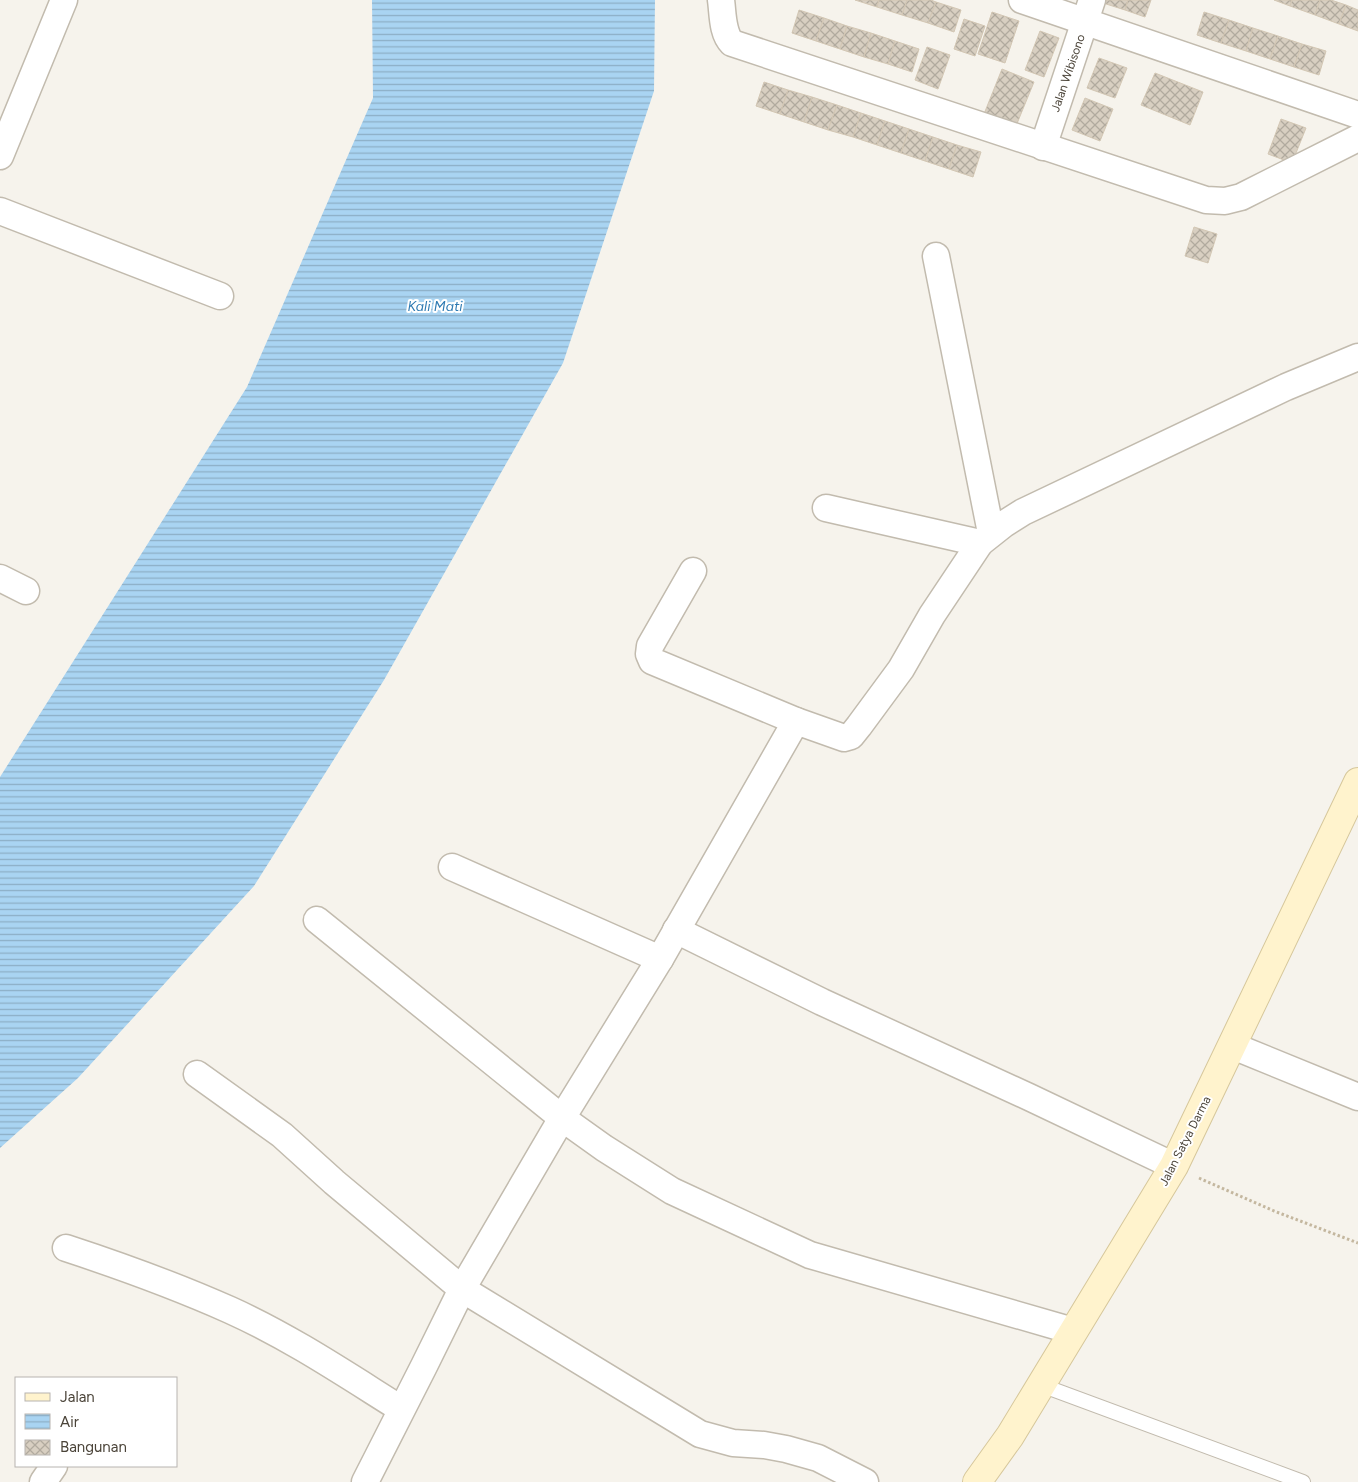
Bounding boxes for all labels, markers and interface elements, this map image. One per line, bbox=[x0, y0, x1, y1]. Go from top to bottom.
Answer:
street label: Jalan Wibisono bbox=[1048, 32, 1088, 114]
water label: Kali Mati bbox=[407, 298, 463, 315]
street label: Jalan Satya Darma bbox=[1156, 1094, 1214, 1188]
legend bbox=[15, 1377, 178, 1467]
text: Jalan bbox=[60, 1388, 95, 1406]
text: Air bbox=[60, 1413, 79, 1431]
text: Bangunan bbox=[60, 1438, 127, 1456]

